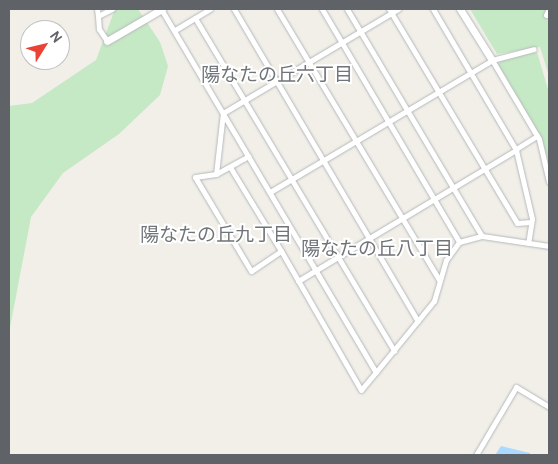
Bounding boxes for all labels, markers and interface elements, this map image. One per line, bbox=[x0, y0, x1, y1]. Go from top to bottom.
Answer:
north arrow bbox=[20, 20, 70, 70]
text: N bbox=[46, 27, 67, 46]
district label: 陽なたの丘六丁目 bbox=[201, 64, 353, 86]
district label: 陽なたの丘九丁目 bbox=[140, 224, 292, 246]
district label: 陽なたの丘八丁目 bbox=[301, 238, 453, 260]

